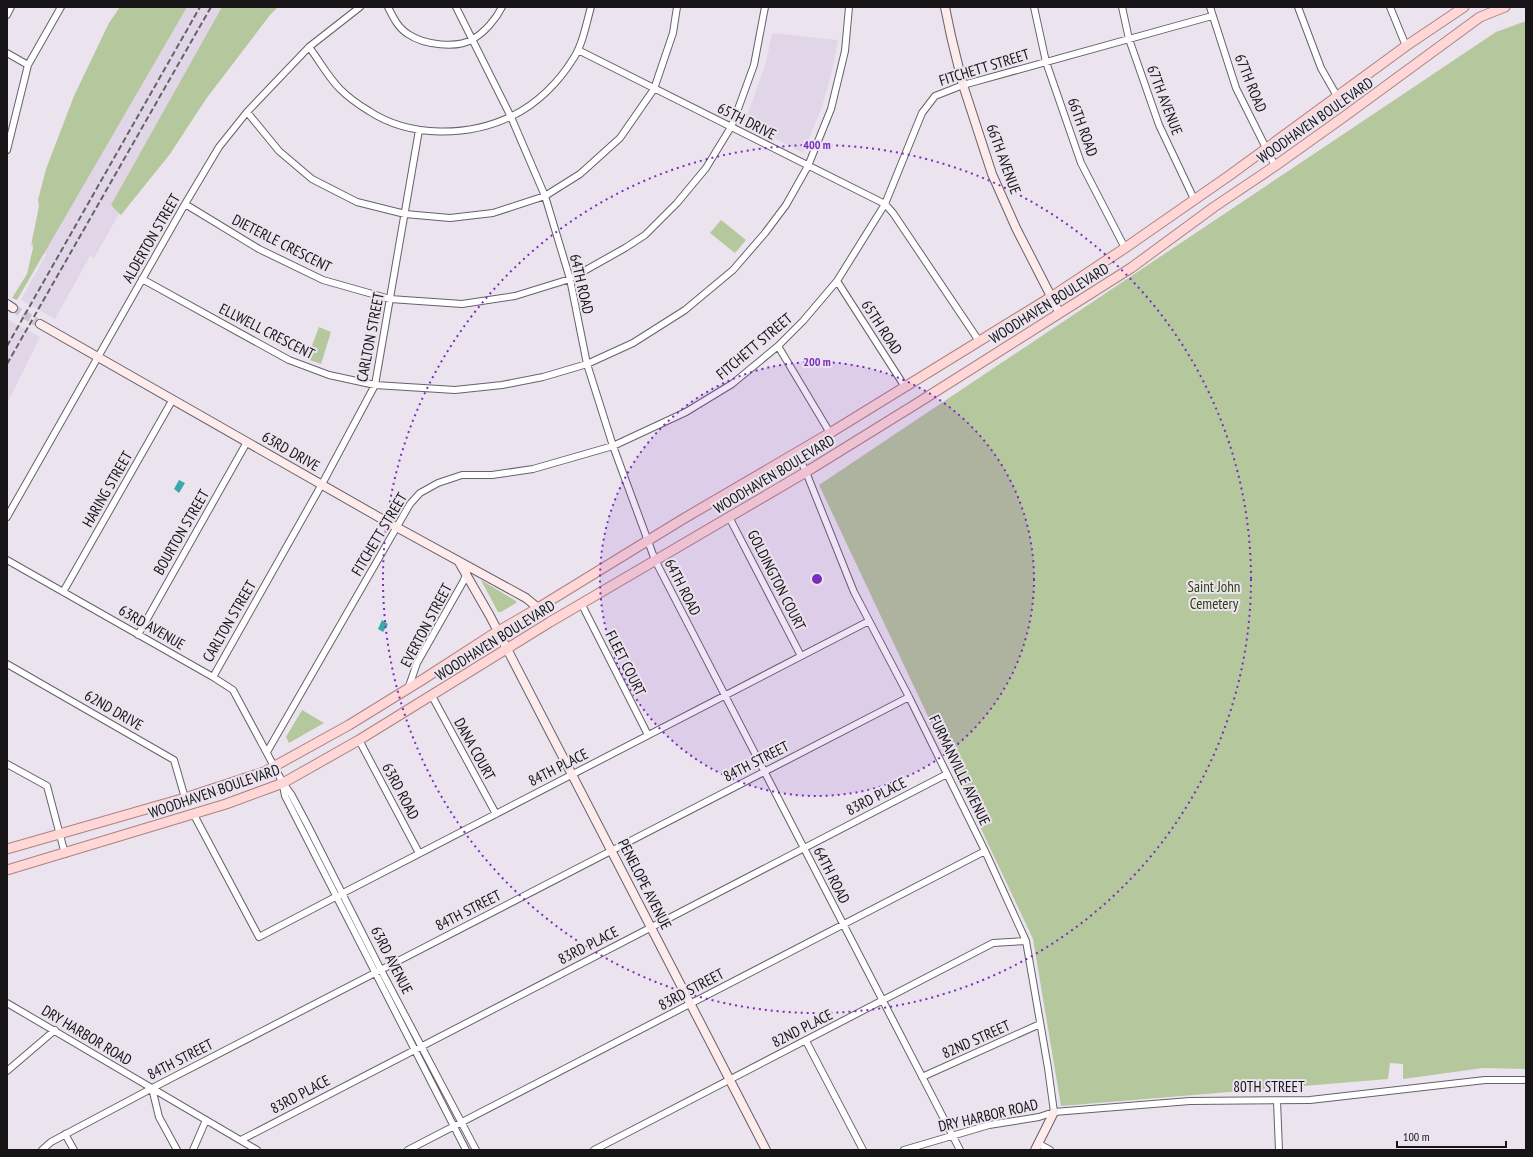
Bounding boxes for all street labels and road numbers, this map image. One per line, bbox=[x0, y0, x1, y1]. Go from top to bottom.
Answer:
street label: FITCHETT STREET bbox=[937, 44, 1032, 90]
street label: 67TH ROAD bbox=[1231, 51, 1271, 115]
street label: 67TH AVENUE bbox=[1143, 62, 1187, 138]
street label: WOODHAVEN BOULEVARD bbox=[1253, 73, 1377, 167]
street label: 66TH ROAD bbox=[1064, 95, 1102, 159]
street label: 65TH DRIVE bbox=[714, 98, 780, 144]
street label: 66TH AVENUE bbox=[983, 121, 1025, 197]
street label: ALDERTON STREET bbox=[118, 190, 184, 286]
street label: DIETERLE CRESCENT bbox=[229, 210, 335, 276]
street label: 64TH ROAD bbox=[566, 252, 598, 316]
street label: WOODHAVEN BOULEVARD bbox=[986, 258, 1113, 348]
street label: CARLTON STREET bbox=[352, 290, 388, 384]
street label: 65TH ROAD bbox=[857, 296, 907, 358]
street label: ELLWELL CRESCENT bbox=[216, 299, 318, 363]
street label: FITCHETT STREET bbox=[712, 308, 796, 383]
street label: 63RD DRIVE bbox=[259, 427, 323, 475]
street label: WOODHAVEN BOULEVARD bbox=[710, 430, 838, 518]
street label: HARING STREET bbox=[78, 447, 136, 530]
street label: BOURTON STREET bbox=[149, 486, 213, 578]
street label: FITCHETT STREET bbox=[347, 489, 411, 579]
street label: GOLDINGTON COURT bbox=[744, 527, 811, 634]
street label: 64TH ROAD bbox=[661, 555, 705, 619]
street label: CARLTON STREET bbox=[198, 577, 260, 665]
street label: EVERTON STREET bbox=[396, 580, 456, 670]
street label: WOODHAVEN BOULEVARD bbox=[432, 595, 559, 685]
street label: 63RD AVENUE bbox=[115, 600, 189, 654]
street label: FLEET COURT bbox=[602, 627, 651, 699]
street label: 62ND DRIVE bbox=[81, 686, 147, 734]
street label: FURMANVILLE AVENUE bbox=[925, 712, 995, 828]
street label: DANA COURT bbox=[450, 715, 500, 784]
street label: 84TH STREET bbox=[720, 736, 792, 786]
street label: 84TH PLACE bbox=[525, 744, 591, 790]
street label: 63RD ROAD bbox=[378, 759, 424, 823]
street label: WOODHAVEN BOULEVARD bbox=[146, 760, 282, 822]
street label: 83RD PLACE bbox=[843, 773, 909, 819]
street label: PENELOPE AVENUE bbox=[614, 835, 676, 933]
street label: 64TH ROAD bbox=[810, 843, 854, 907]
street label: 84TH STREET bbox=[432, 885, 504, 935]
street label: 83RD PLACE bbox=[555, 922, 621, 968]
street label: 63RD AVENUE bbox=[367, 923, 417, 997]
street label: 83RD STREET bbox=[655, 964, 727, 1014]
street label: DRY HARBOR ROAD bbox=[38, 1001, 136, 1069]
street label: 82ND PLACE bbox=[768, 1005, 836, 1051]
street label: 82ND STREET bbox=[939, 1015, 1013, 1062]
street label: 84TH STREET bbox=[144, 1034, 216, 1084]
street label: 83RD PLACE bbox=[267, 1070, 333, 1118]
street label: 80TH STREET bbox=[1233, 1077, 1305, 1096]
street label: DRY HARBOR ROAD bbox=[936, 1094, 1040, 1136]

